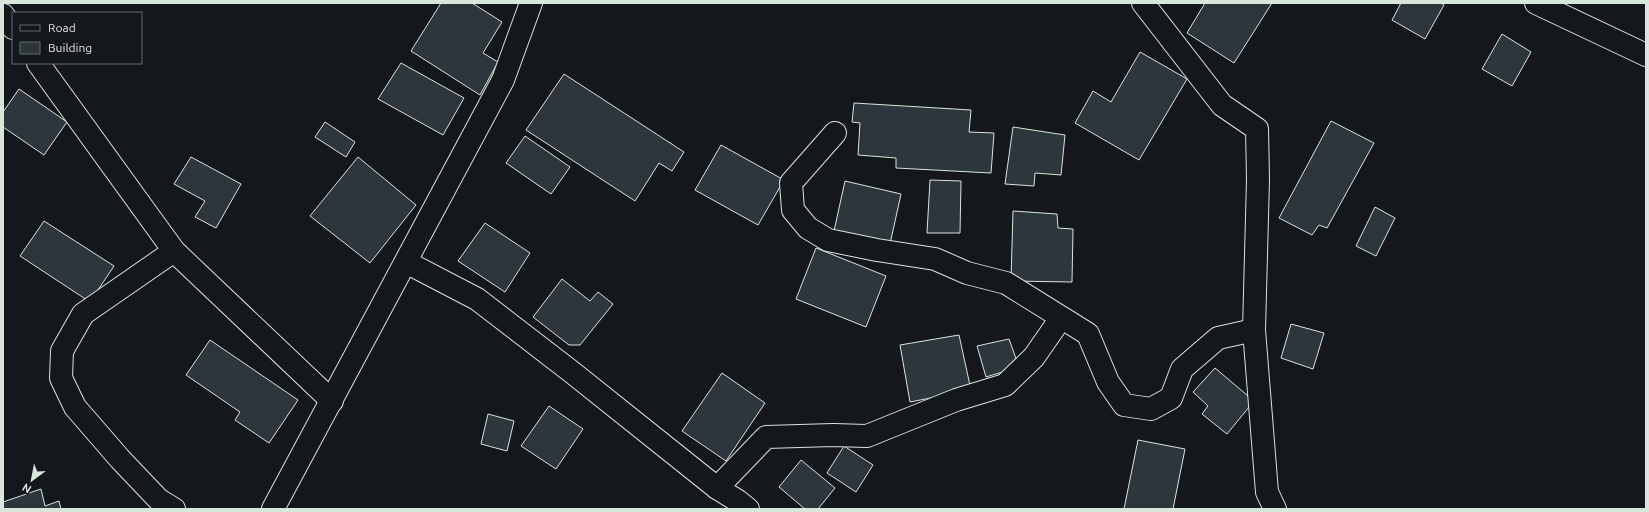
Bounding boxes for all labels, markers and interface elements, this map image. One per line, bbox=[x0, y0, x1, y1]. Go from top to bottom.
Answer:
legend bbox=[12, 12, 142, 64]
text: Road bbox=[48, 21, 76, 34]
text: Building bbox=[48, 41, 92, 54]
north arrow bbox=[12, 460, 52, 500]
text: N bbox=[20, 481, 33, 496]

